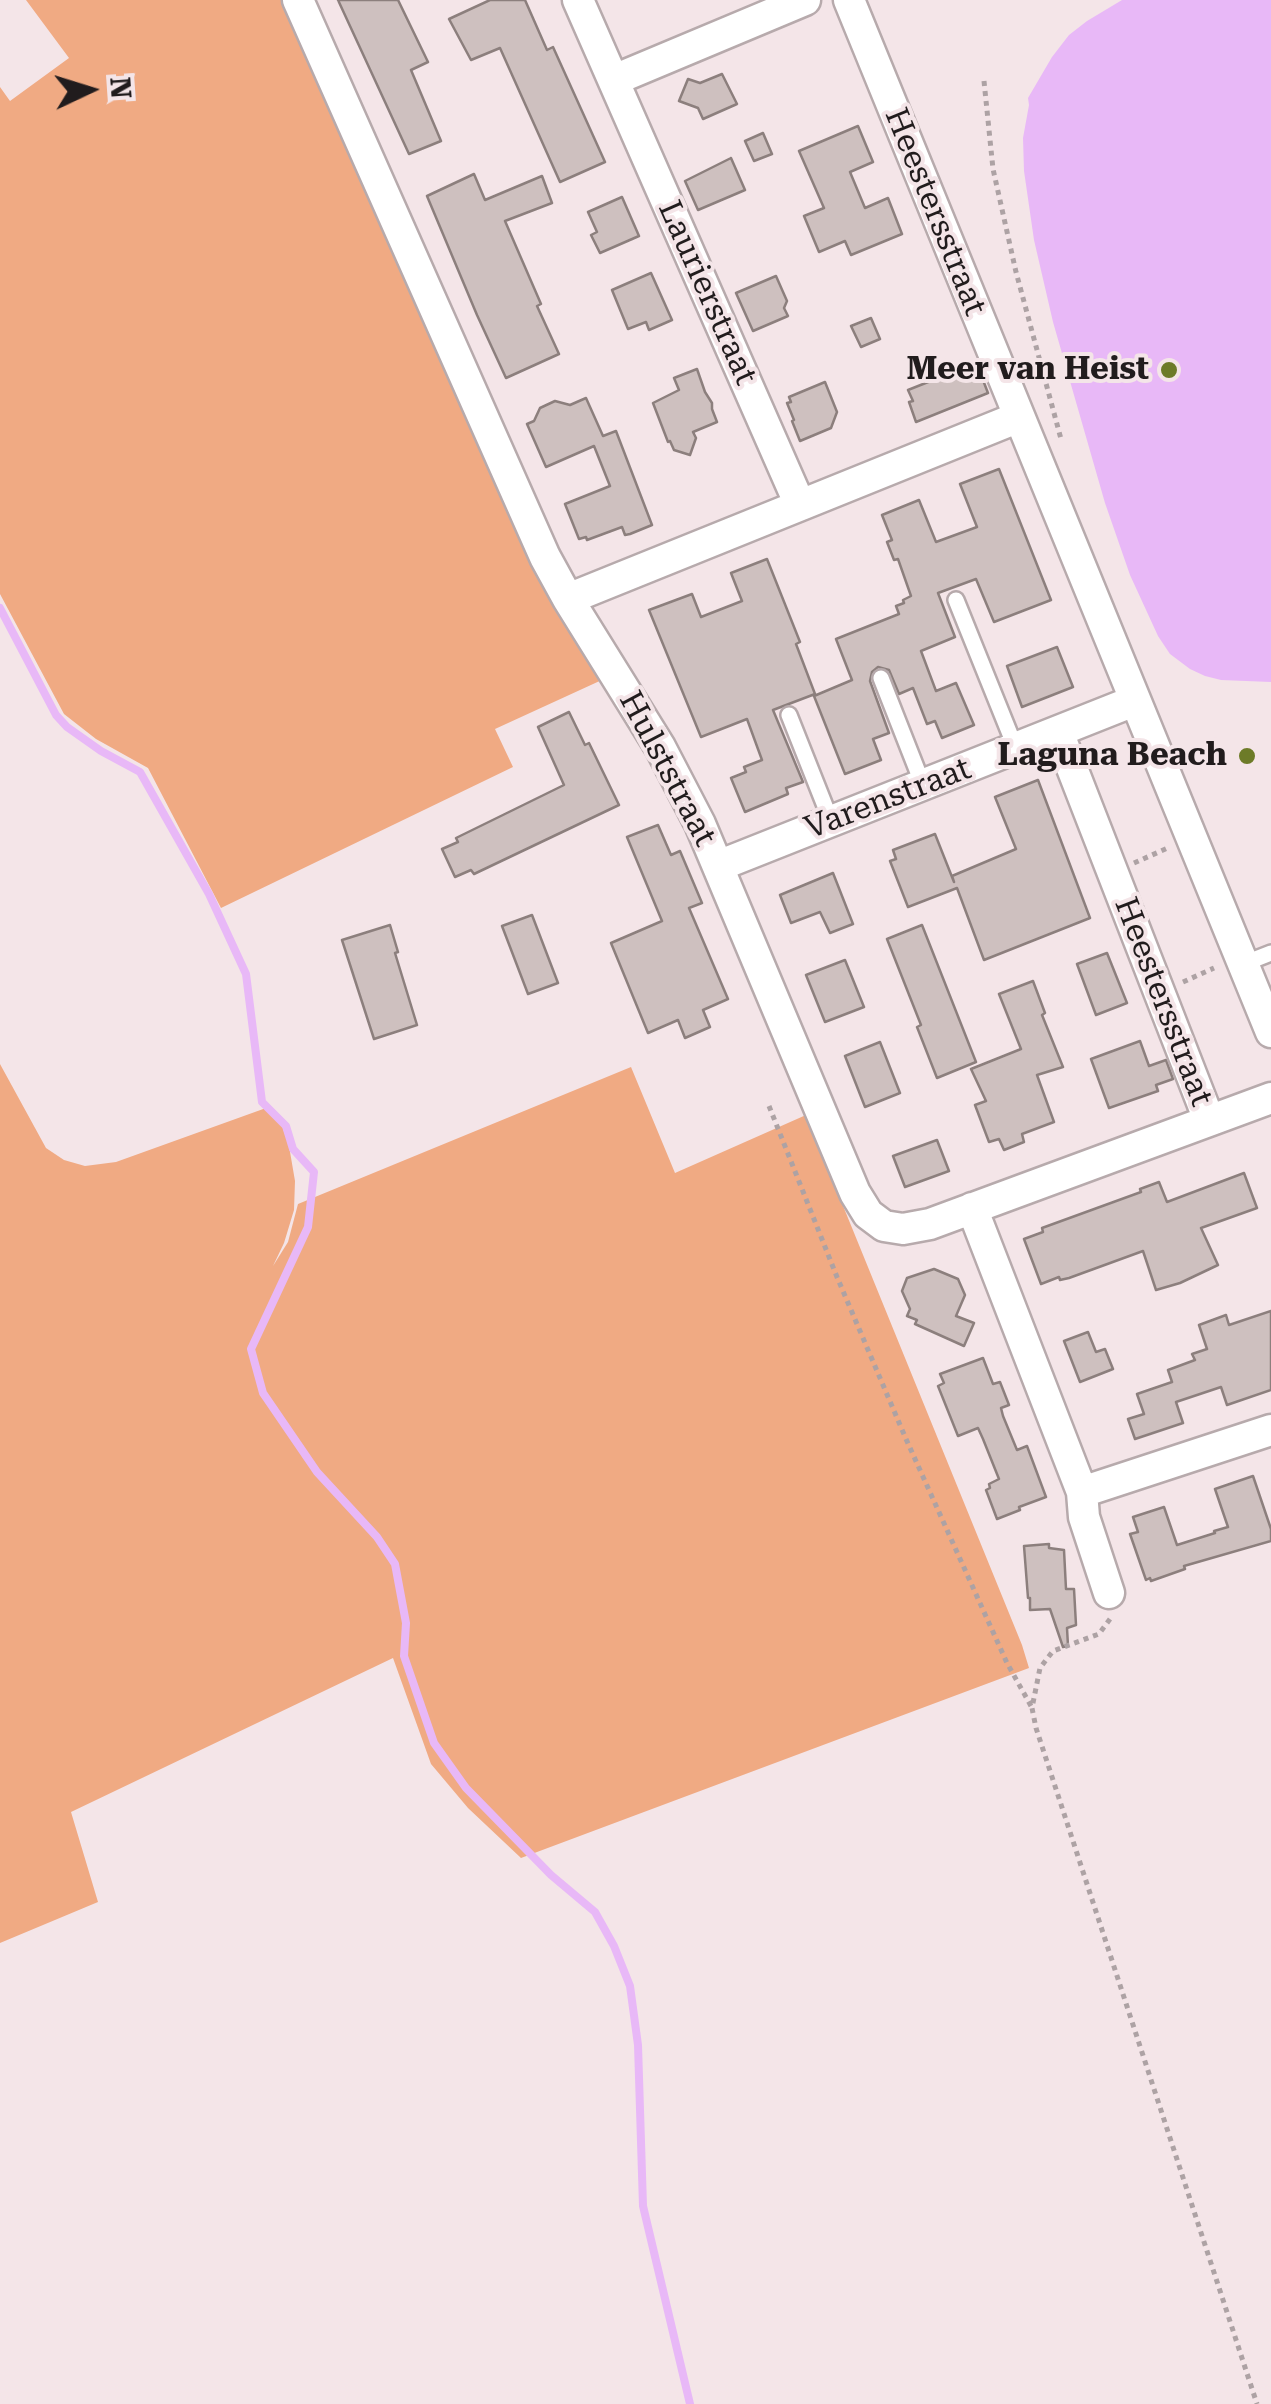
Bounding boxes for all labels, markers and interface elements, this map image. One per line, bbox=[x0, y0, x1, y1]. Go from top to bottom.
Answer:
north arrow bbox=[40, 40, 140, 140]
text: N bbox=[103, 76, 138, 100]
street label: Heestersstraat bbox=[876, 103, 994, 321]
street label: Laurierstraat bbox=[649, 195, 765, 391]
place label: Meer van Heist bbox=[906, 351, 1149, 389]
marker: Meer van Heist bbox=[1158, 359, 1180, 381]
street label: Hulststraat bbox=[610, 685, 724, 853]
place label: Laguna Beach bbox=[998, 737, 1227, 775]
marker: Laguna Beach bbox=[1236, 745, 1258, 767]
street label: Varenstraat bbox=[800, 750, 976, 848]
street label: Heestersstraat bbox=[1106, 892, 1220, 1112]

